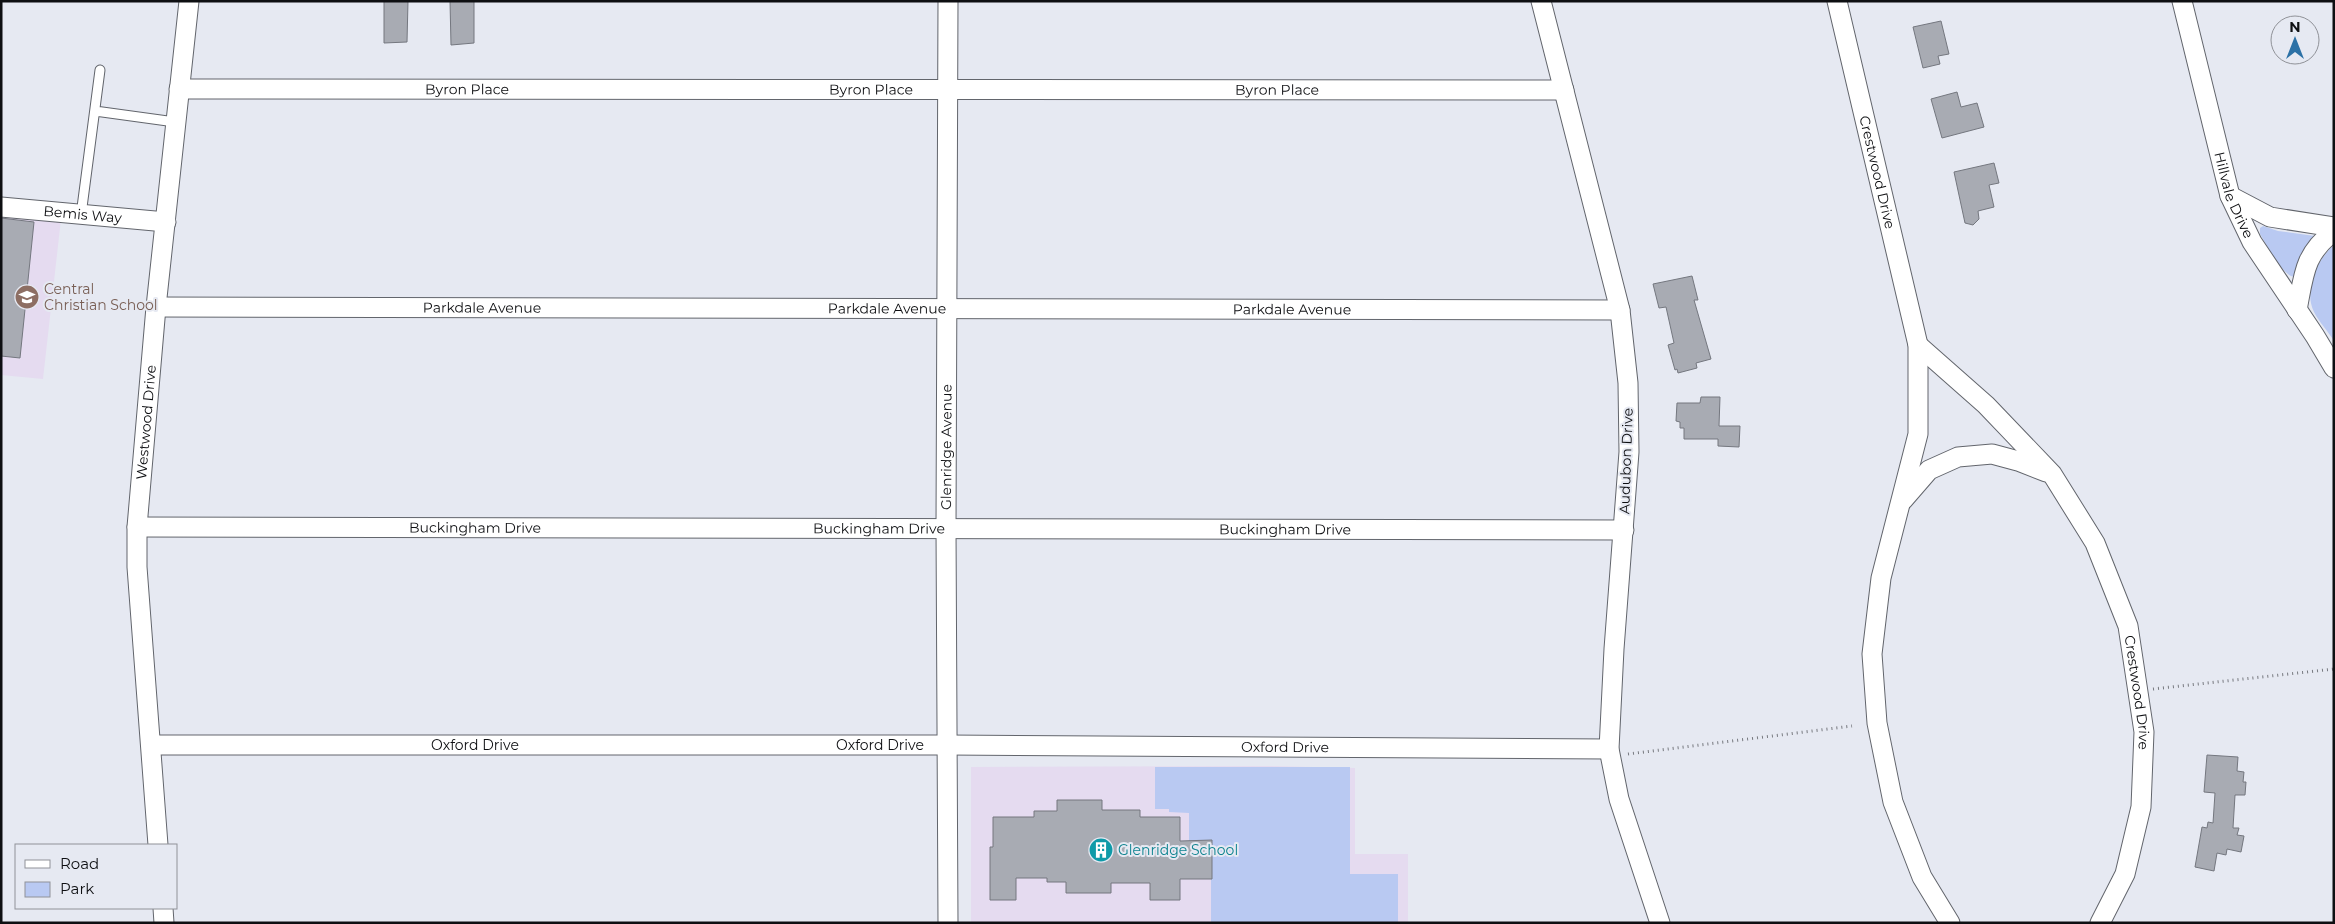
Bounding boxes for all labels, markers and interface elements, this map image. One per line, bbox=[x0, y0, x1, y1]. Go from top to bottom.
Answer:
north arrow bbox=[2270, 15, 2320, 65]
text: N bbox=[2289, 18, 2301, 36]
street label: Byron Place bbox=[425, 80, 509, 98]
street label: Byron Place bbox=[829, 80, 913, 99]
street label: Byron Place bbox=[1235, 81, 1319, 99]
street label: Crestwood Drive bbox=[1855, 114, 1899, 231]
street label: Hillvale Drive bbox=[2210, 150, 2258, 241]
street label: Bemis Way bbox=[43, 202, 123, 227]
place label: Central Christian School bbox=[44, 280, 158, 314]
school or university icon: Central Christian School bbox=[14, 284, 40, 310]
street label: Parkdale Avenue bbox=[423, 299, 541, 317]
street label: Parkdale Avenue bbox=[828, 299, 946, 318]
street label: Parkdale Avenue bbox=[1233, 300, 1351, 318]
street label: Westwood Drive bbox=[132, 364, 160, 480]
street label: Glenridge Avenue bbox=[937, 384, 956, 510]
street label: Audubon Drive bbox=[1615, 408, 1637, 514]
street label: Buckingham Drive bbox=[409, 519, 541, 537]
street label: Buckingham Drive bbox=[813, 519, 945, 538]
street label: Buckingham Drive bbox=[1219, 520, 1351, 538]
street label: Crestwood Drive bbox=[2120, 634, 2153, 750]
street label: Oxford Drive bbox=[431, 736, 519, 754]
street label: Oxford Drive bbox=[836, 736, 924, 754]
street label: Oxford Drive bbox=[1241, 738, 1329, 756]
building icon: Glenridge School bbox=[1088, 837, 1114, 863]
place label: Glenridge School bbox=[1118, 841, 1238, 859]
legend bbox=[15, 844, 178, 909]
text: Road bbox=[60, 854, 99, 873]
text: Park bbox=[60, 879, 94, 898]

